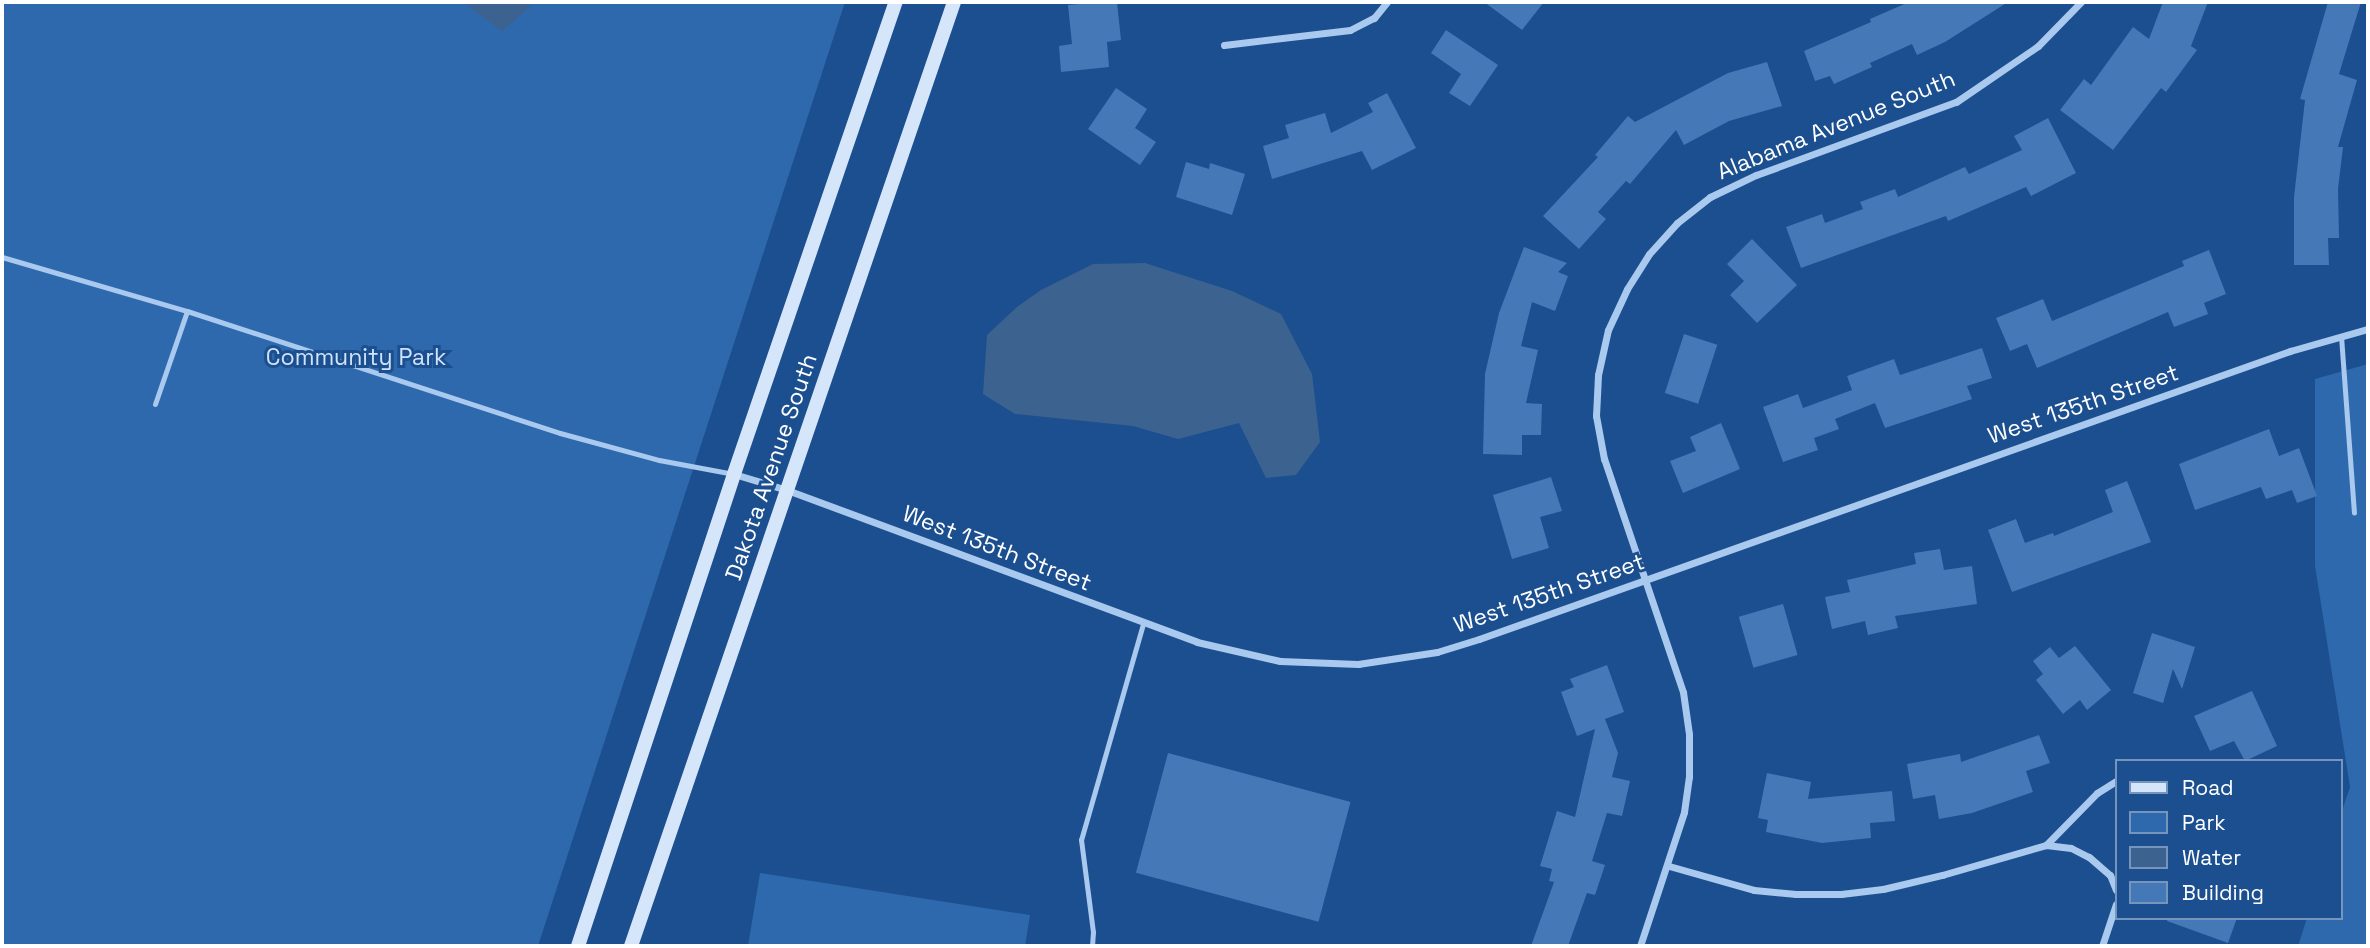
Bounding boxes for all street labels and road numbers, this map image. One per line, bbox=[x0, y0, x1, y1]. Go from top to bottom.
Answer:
street label: Alabama Avenue South bbox=[1713, 65, 1959, 185]
street label: Dakota Avenue South bbox=[719, 350, 823, 584]
street label: West 135th Street bbox=[1984, 358, 2182, 450]
street label: West 135th Street bbox=[899, 499, 1095, 597]
street label: West 135th Street bbox=[1450, 547, 1648, 639]

